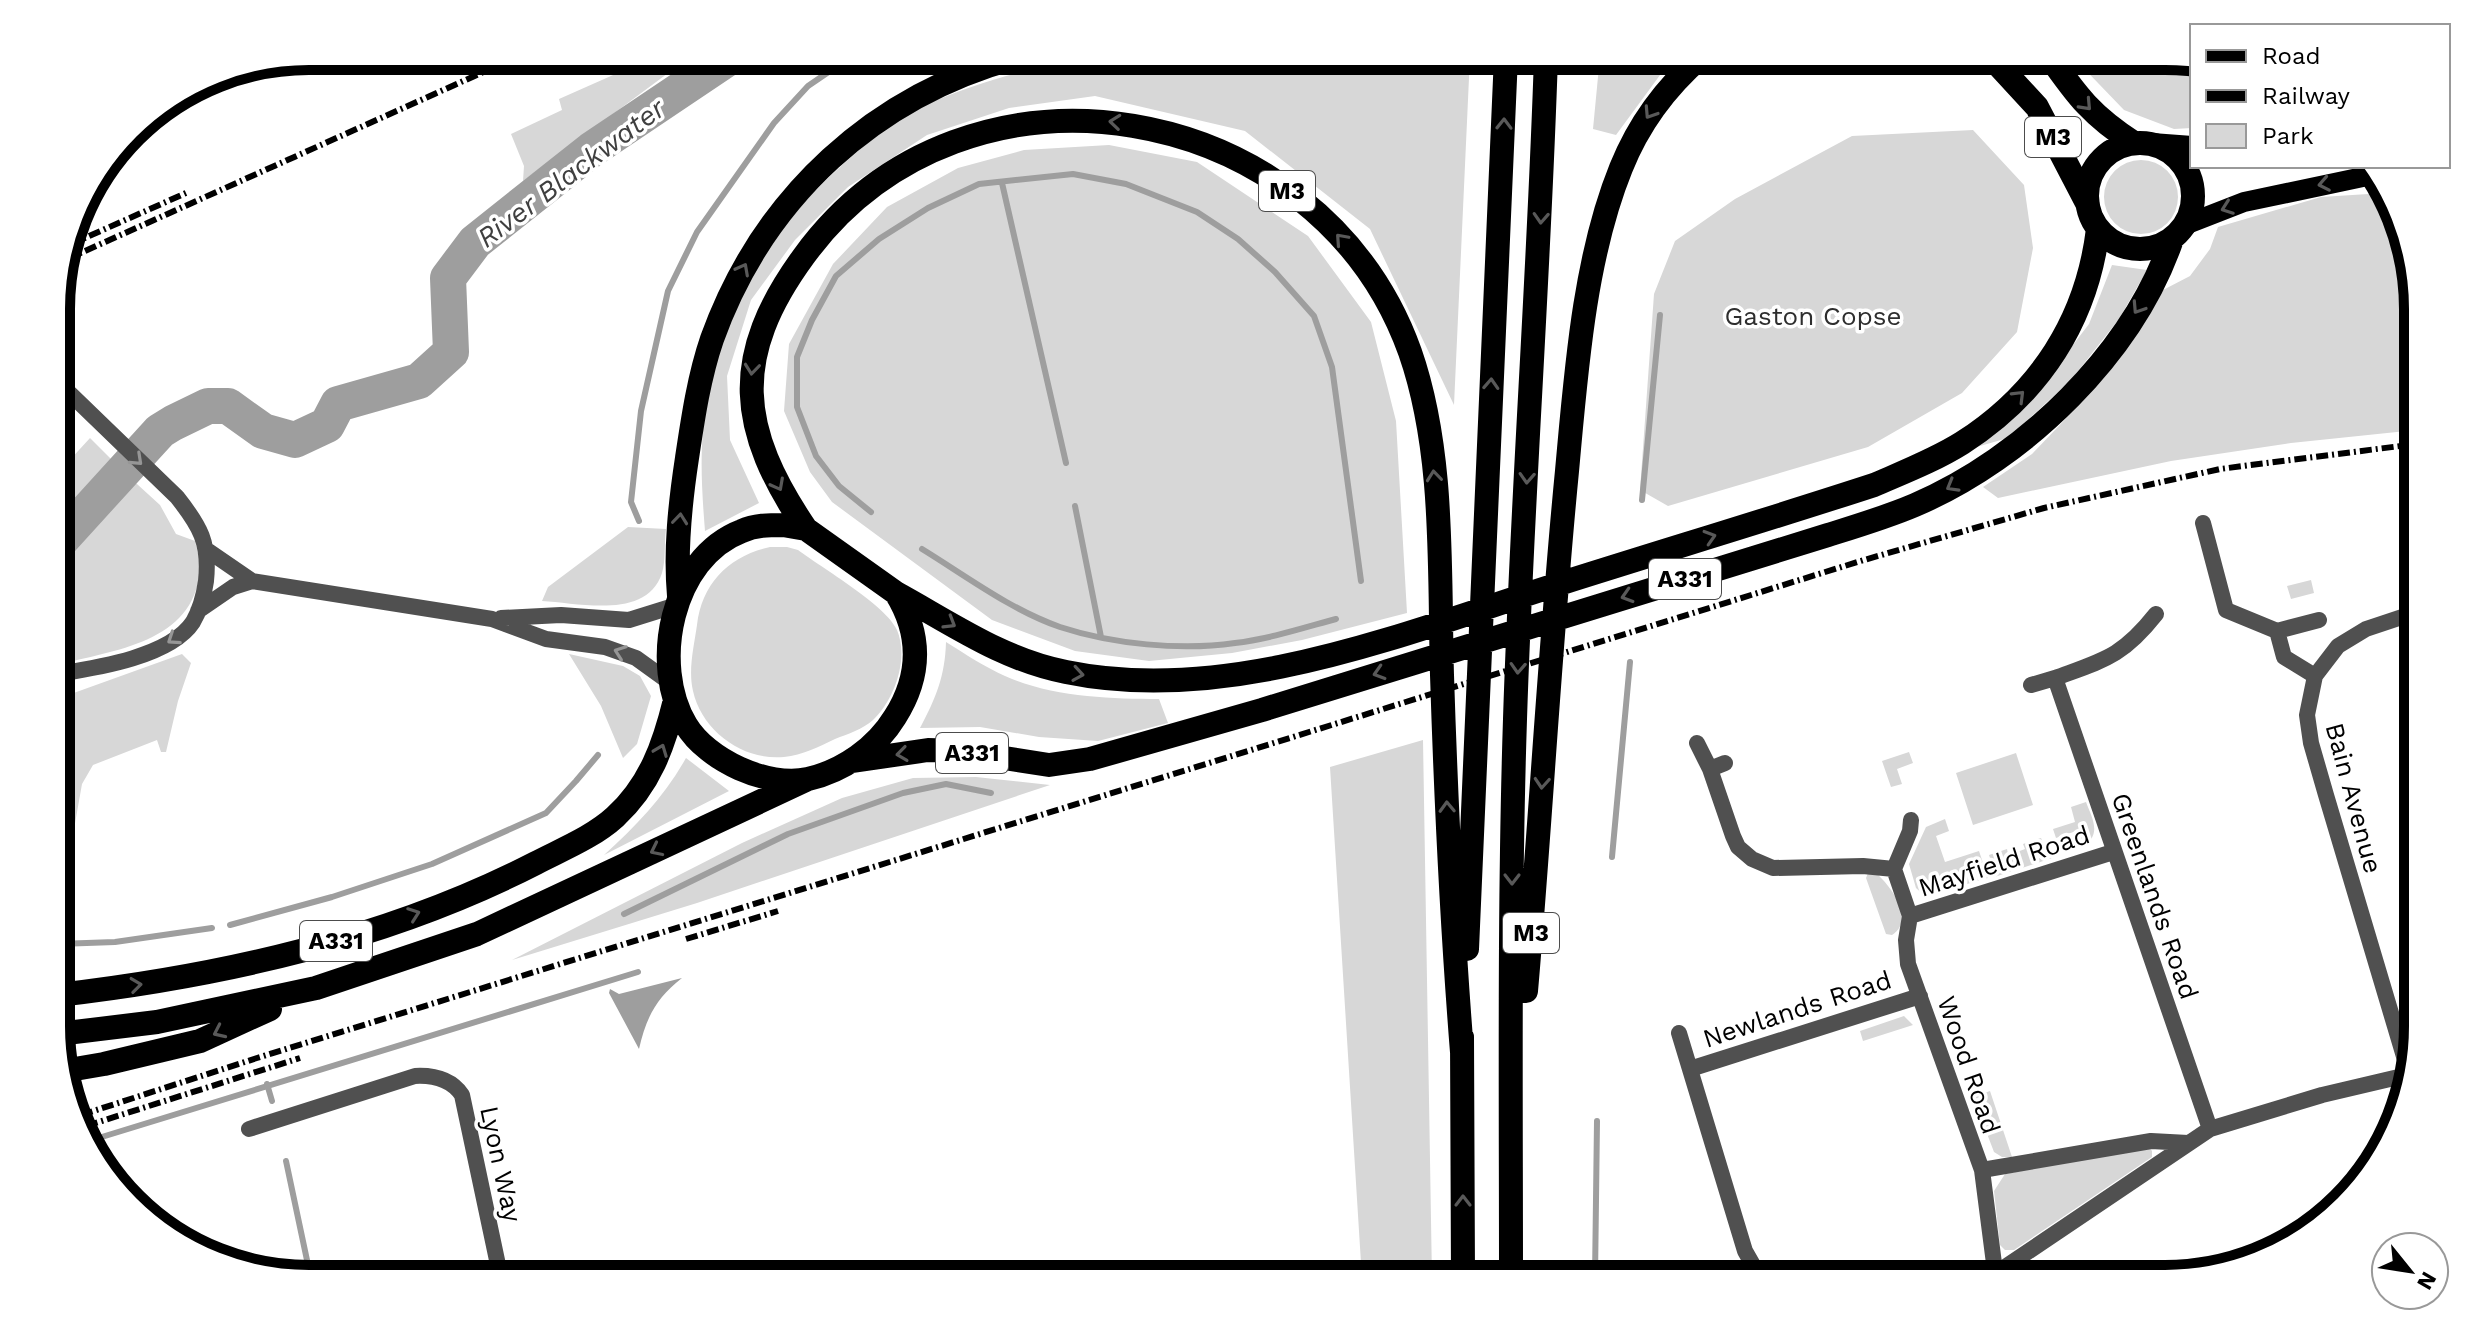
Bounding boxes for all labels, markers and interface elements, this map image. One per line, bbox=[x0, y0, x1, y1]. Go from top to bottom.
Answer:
legend bbox=[2190, 24, 2450, 168]
text: Road bbox=[2262, 42, 2321, 70]
text: Railway bbox=[2262, 82, 2351, 110]
water label: River Blackwater bbox=[471, 91, 672, 254]
one-way arrow bbox=[2076, 96, 2091, 110]
one-way arrow bbox=[1645, 105, 1660, 119]
one-way arrow bbox=[1108, 114, 1121, 131]
one-way arrow bbox=[1496, 117, 1513, 130]
road number: M3 bbox=[2025, 117, 2081, 157]
text: Park bbox=[2262, 122, 2314, 150]
road number: M3 bbox=[1259, 171, 1315, 211]
one-way arrow bbox=[2317, 175, 2330, 192]
one-way arrow bbox=[2221, 198, 2235, 215]
one-way arrow bbox=[1532, 212, 1549, 225]
one-way arrow bbox=[1336, 234, 1351, 249]
one-way arrow bbox=[734, 262, 749, 277]
one-way arrow bbox=[2132, 300, 2147, 314]
park label: Gaston Copse bbox=[1724, 301, 1902, 331]
one-way arrow bbox=[744, 363, 761, 376]
one-way arrow bbox=[1482, 377, 1499, 390]
one-way arrow bbox=[2009, 390, 2024, 405]
one-way arrow bbox=[128, 451, 142, 465]
one-way arrow bbox=[1426, 470, 1443, 483]
one-way arrow bbox=[1519, 472, 1536, 485]
one-way arrow bbox=[1946, 476, 1961, 492]
one-way arrow bbox=[769, 477, 784, 492]
one-way arrow bbox=[671, 512, 688, 525]
one-way arrow bbox=[1702, 530, 1716, 546]
road number: A331 bbox=[1649, 559, 1721, 599]
one-way arrow bbox=[1621, 587, 1635, 603]
one-way arrow bbox=[941, 613, 956, 629]
one-way arrow bbox=[167, 629, 181, 644]
one-way arrow bbox=[614, 645, 628, 662]
one-way arrow bbox=[1509, 663, 1526, 675]
one-way arrow bbox=[1372, 664, 1386, 680]
one-way arrow bbox=[1071, 665, 1085, 682]
street label: Bain Avenue bbox=[2320, 719, 2388, 877]
road number: A331 bbox=[936, 733, 1008, 773]
one-way arrow bbox=[651, 744, 668, 758]
one-way arrow bbox=[895, 745, 909, 762]
one-way arrow bbox=[1534, 777, 1551, 790]
street label: Greenlands Road bbox=[2106, 789, 2204, 1003]
one-way arrow bbox=[1438, 800, 1455, 813]
street label: Mayfield Road bbox=[1915, 819, 2093, 903]
one-way arrow bbox=[650, 840, 665, 855]
one-way arrow bbox=[1503, 873, 1521, 886]
one-way arrow bbox=[406, 907, 420, 924]
road number: M3 bbox=[1503, 913, 1559, 953]
road number: A331 bbox=[300, 921, 372, 961]
street label: Newlands Road bbox=[1699, 964, 1895, 1054]
one-way arrow bbox=[129, 977, 142, 994]
street label: Wood Road bbox=[1931, 992, 2007, 1138]
one-way arrow bbox=[213, 1022, 228, 1038]
street label: Lyon Way bbox=[474, 1103, 528, 1225]
one-way arrow bbox=[1454, 1194, 1472, 1207]
north arrow bbox=[2370, 1231, 2450, 1311]
text: N bbox=[2412, 1267, 2442, 1294]

